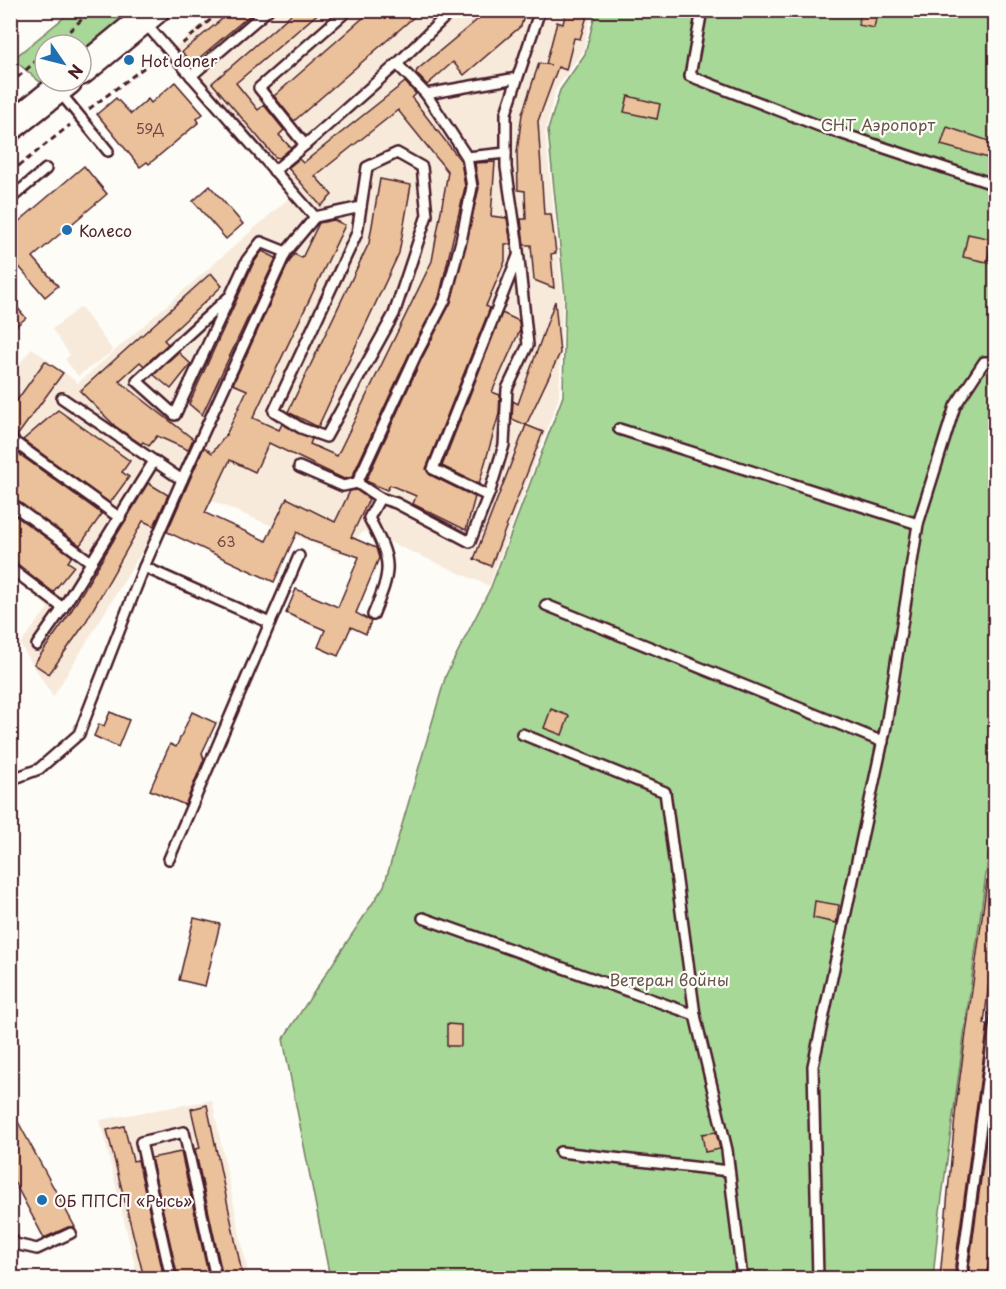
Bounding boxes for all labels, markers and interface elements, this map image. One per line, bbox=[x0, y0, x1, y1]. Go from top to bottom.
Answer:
north arrow bbox=[33, 33, 93, 93]
place label: Hot doner bbox=[141, 48, 218, 72]
marker: Hot doner bbox=[122, 53, 136, 67]
text: N bbox=[63, 60, 90, 84]
park label: СНТ Аэропорт bbox=[821, 112, 935, 136]
house number: 59Д bbox=[136, 118, 164, 139]
place label: Колесо bbox=[79, 218, 132, 242]
marker: Колесо bbox=[60, 223, 74, 237]
house number: 63 bbox=[217, 531, 235, 552]
park label: Ветеран войны bbox=[609, 967, 729, 991]
place label: ОБ ППСП «Рысь» bbox=[54, 1188, 192, 1212]
marker: ОБ ППСП «Рысь» bbox=[35, 1193, 49, 1207]

